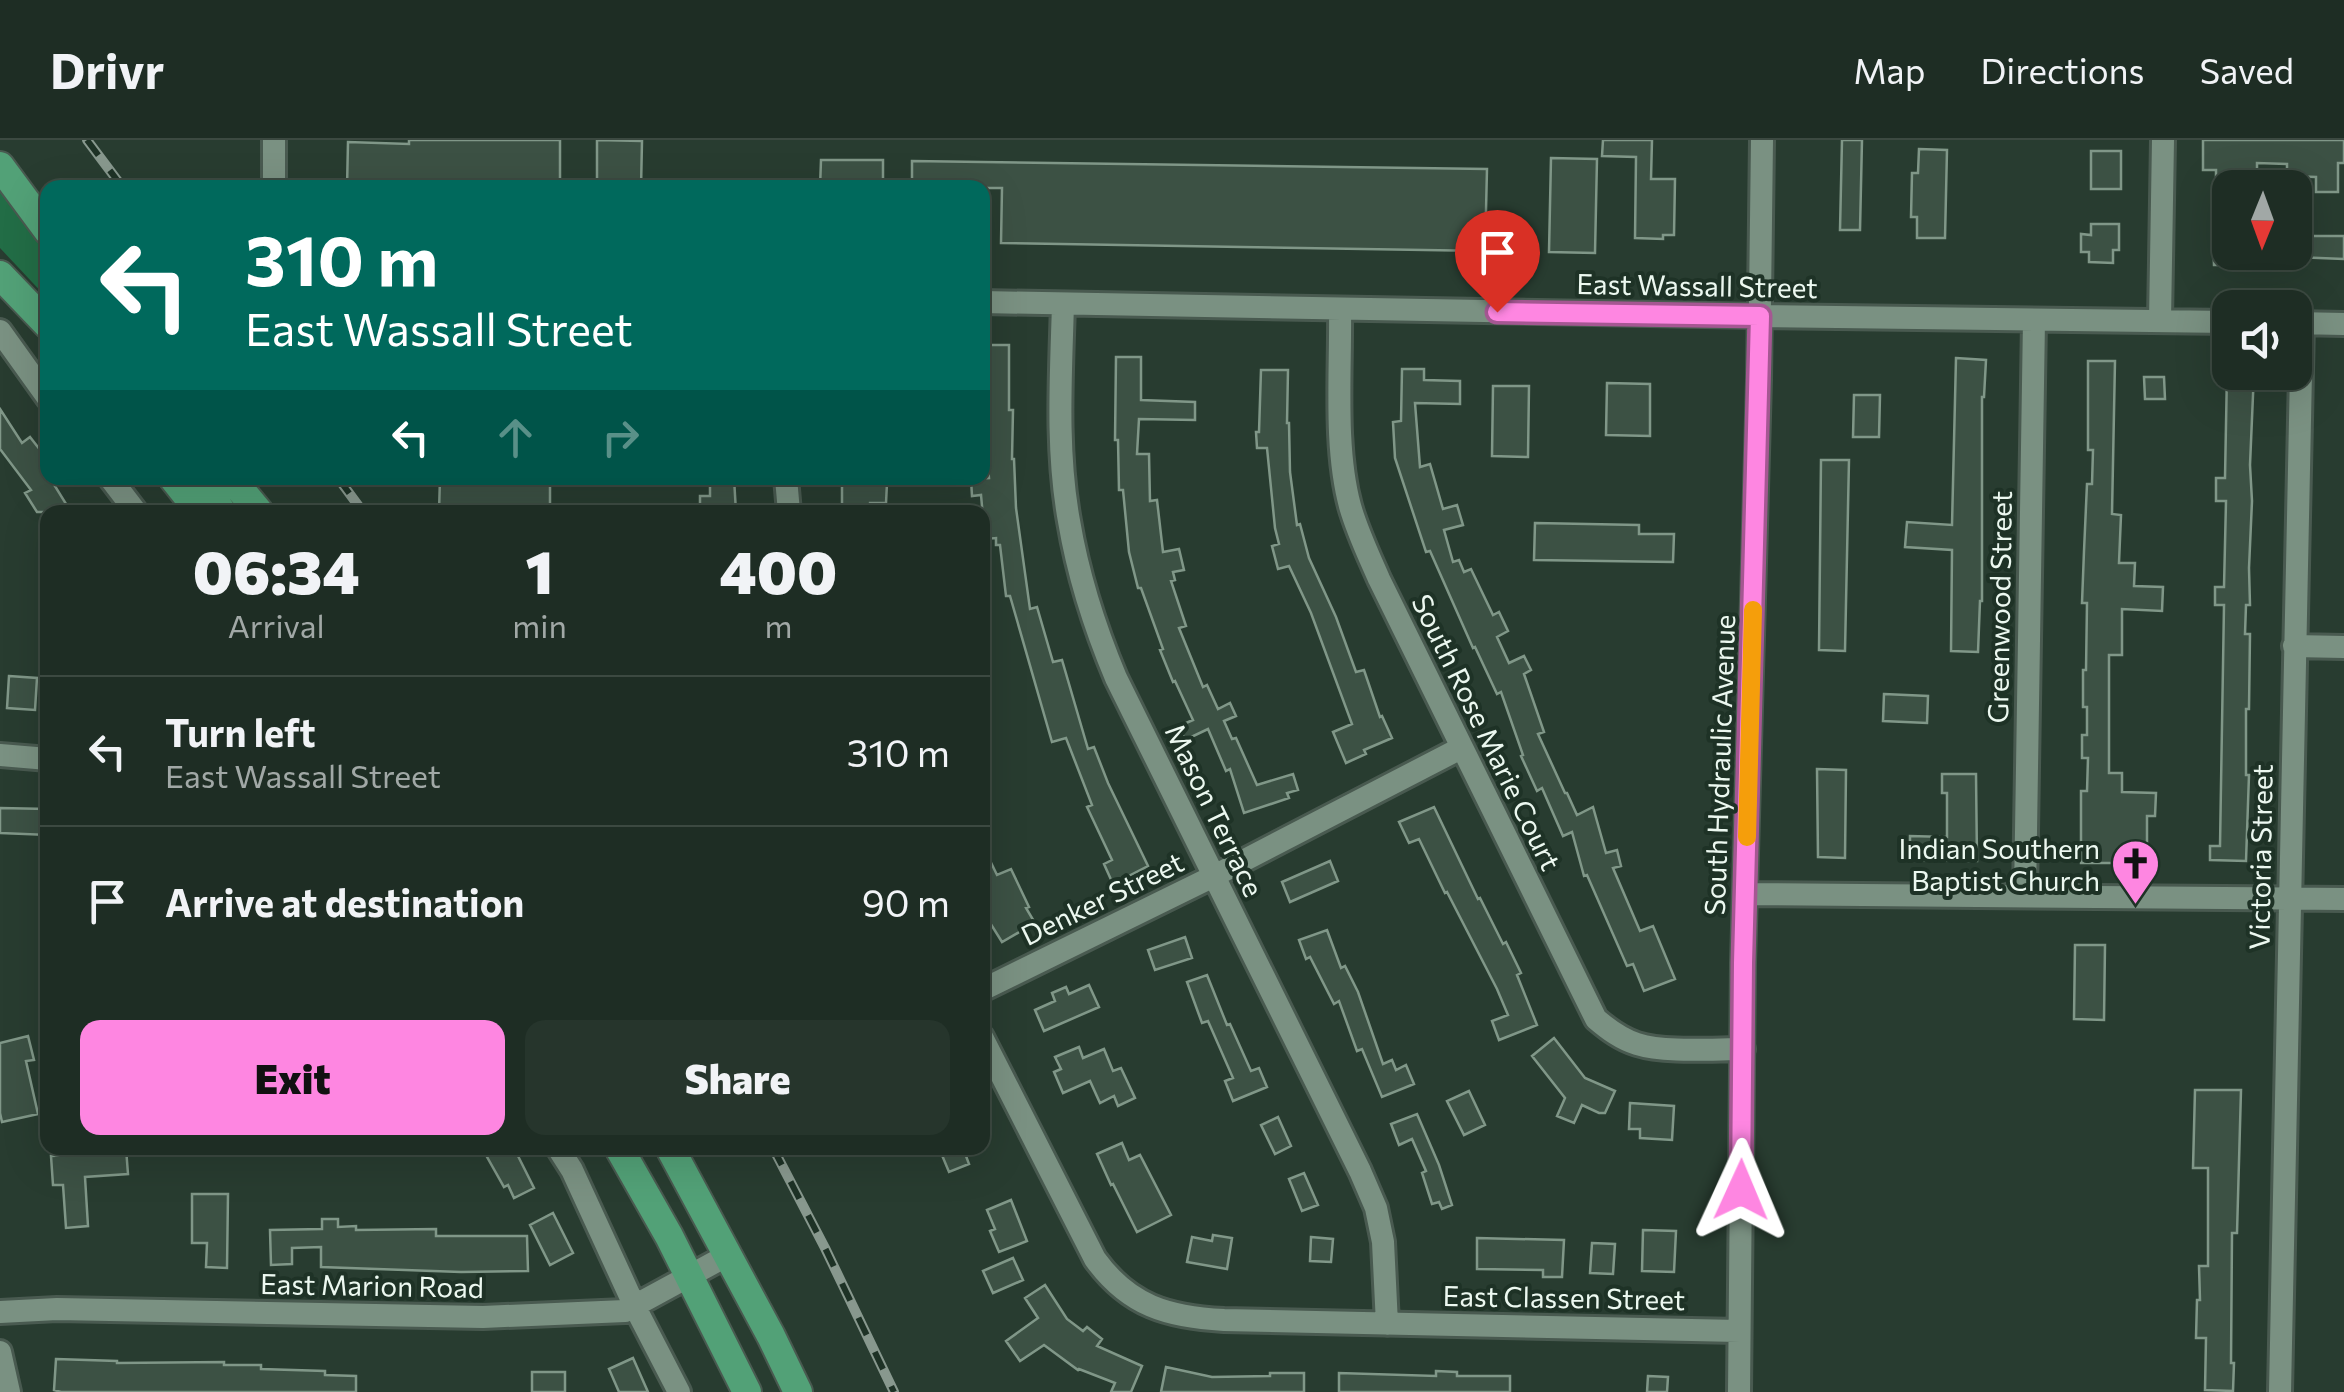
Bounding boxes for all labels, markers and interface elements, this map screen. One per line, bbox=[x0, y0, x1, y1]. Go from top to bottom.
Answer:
text: Drivr bbox=[50, 40, 164, 99]
text: Map bbox=[1853, 48, 1925, 91]
text: Directions bbox=[1980, 48, 2145, 91]
text: Saved bbox=[2200, 48, 2294, 91]
north arrow bbox=[2212, 170, 2312, 270]
map controls bbox=[2212, 170, 2312, 390]
pin bbox=[1455, 210, 1540, 313]
text: 310 m bbox=[245, 215, 438, 300]
icon: left bbox=[80, 220, 210, 350]
icon: arrive bbox=[1470, 225, 1525, 280]
street label: East Wassall Street bbox=[1576, 266, 1818, 304]
button: sound bbox=[2212, 290, 2312, 390]
text: East Wassall Street bbox=[245, 300, 633, 355]
icon: left bbox=[383, 410, 438, 465]
icon: ahead bbox=[488, 410, 543, 465]
icon: right bbox=[593, 410, 648, 465]
street label: Greenwood Street bbox=[1980, 490, 2018, 724]
text: 06:34 bbox=[193, 533, 360, 606]
text: 1 bbox=[526, 533, 554, 606]
text: 400 bbox=[719, 533, 837, 606]
street label: South Rose Marie Court bbox=[1405, 588, 1569, 876]
text: Arrival bbox=[228, 605, 325, 645]
text: min bbox=[512, 605, 567, 645]
text: m bbox=[764, 605, 792, 645]
street label: South Hydraulic Avenue bbox=[1697, 614, 1741, 916]
text: Turn left bbox=[165, 708, 316, 755]
street label: Mason Terrace bbox=[1159, 718, 1271, 902]
icon: left bbox=[80, 724, 135, 779]
text: 310 m bbox=[847, 728, 950, 775]
text: East Wassall Street bbox=[165, 755, 441, 795]
street label: Victoria Street bbox=[2241, 764, 2279, 950]
place label: Indian Southern Baptist Church bbox=[1898, 831, 2100, 897]
church icon: Indian Southern Baptist Church bbox=[2109, 838, 2161, 906]
street label: Denker Street bbox=[1015, 844, 1189, 952]
icon: arrive bbox=[80, 874, 135, 929]
text: Arrive at destination bbox=[165, 878, 524, 925]
text: 90 m bbox=[862, 878, 950, 925]
button: Exit bbox=[80, 1020, 505, 1135]
button: Share bbox=[525, 1020, 950, 1135]
position arrow bbox=[1689, 1138, 1793, 1242]
street label: East Marion Road bbox=[260, 1266, 484, 1304]
street label: East Classen Street bbox=[1442, 1278, 1686, 1316]

